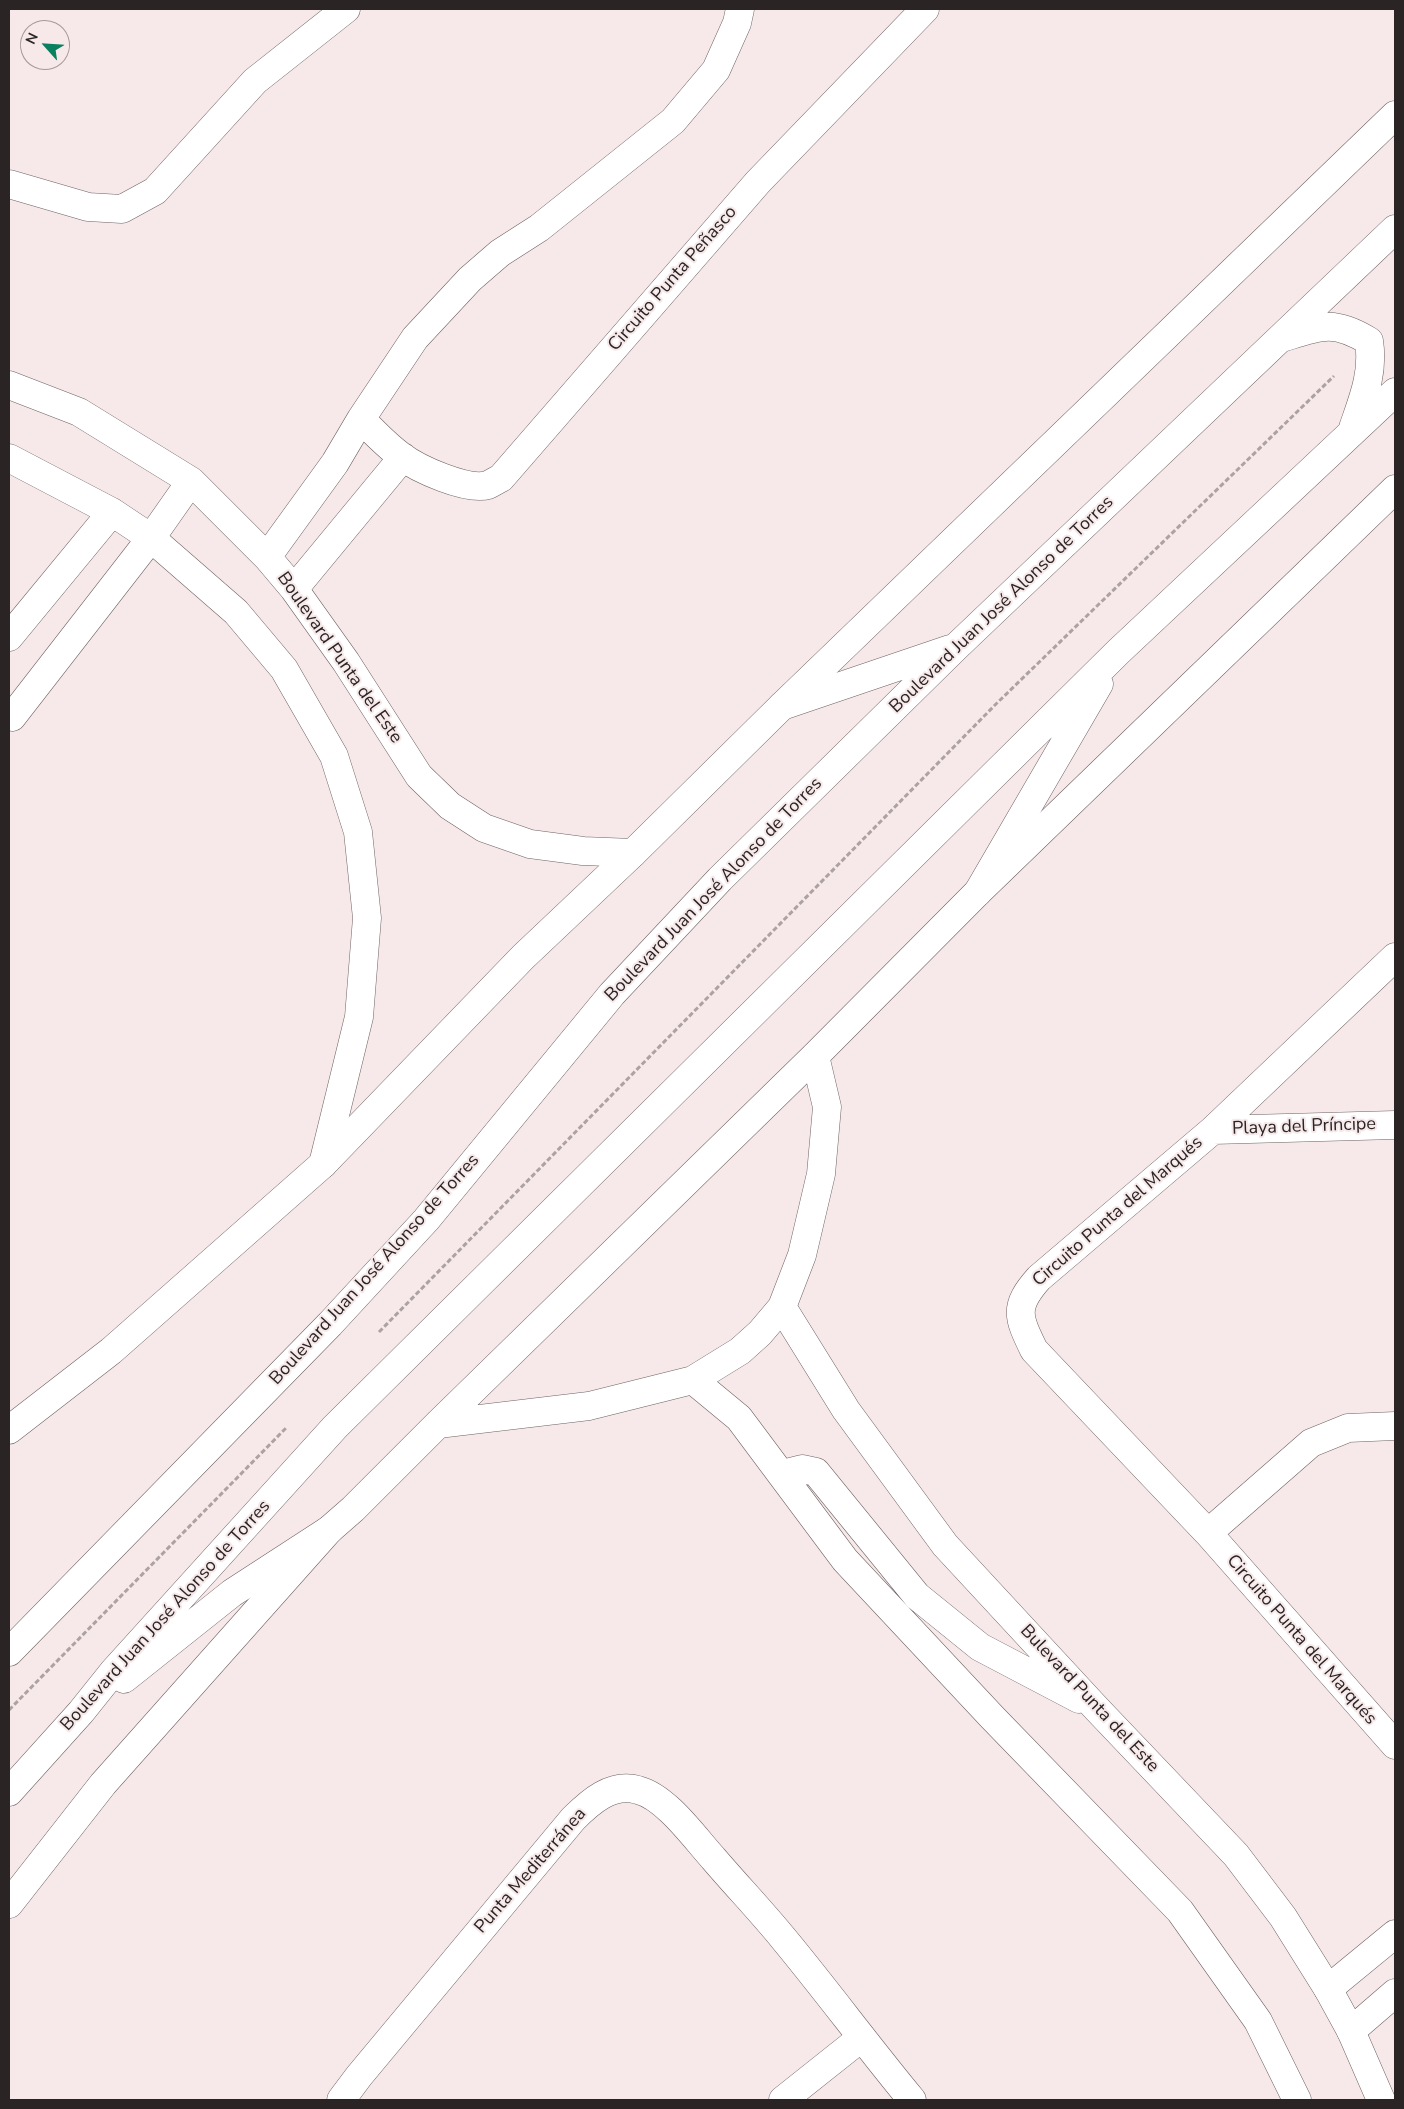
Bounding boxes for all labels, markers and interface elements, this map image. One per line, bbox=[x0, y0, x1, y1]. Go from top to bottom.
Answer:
north arrow bbox=[20, 20, 70, 70]
text: N bbox=[21, 30, 43, 48]
street label: Circuito Punta Peñasco bbox=[604, 202, 742, 356]
street label: Boulevard Juan José Alonso de Torres bbox=[885, 492, 1119, 718]
street label: Boulevard Punta del Este bbox=[272, 568, 406, 748]
street label: Boulevard Juan José Alonso de Torres bbox=[601, 773, 827, 1007]
street label: Playa del Príncipe bbox=[1232, 1114, 1376, 1140]
street label: Circuito Punta del Marqués bbox=[1029, 1132, 1207, 1292]
street label: Boulevard Juan José Alonso de Torres bbox=[266, 1150, 484, 1390]
street label: Boulevard Juan José Alonso de Torres bbox=[57, 1496, 275, 1736]
street label: Circuito Punta del Marqués bbox=[1221, 1551, 1381, 1729]
street label: Bulevard Punta del Este bbox=[1015, 1621, 1163, 1777]
street label: Punta Mediterránea bbox=[471, 1804, 591, 1938]

